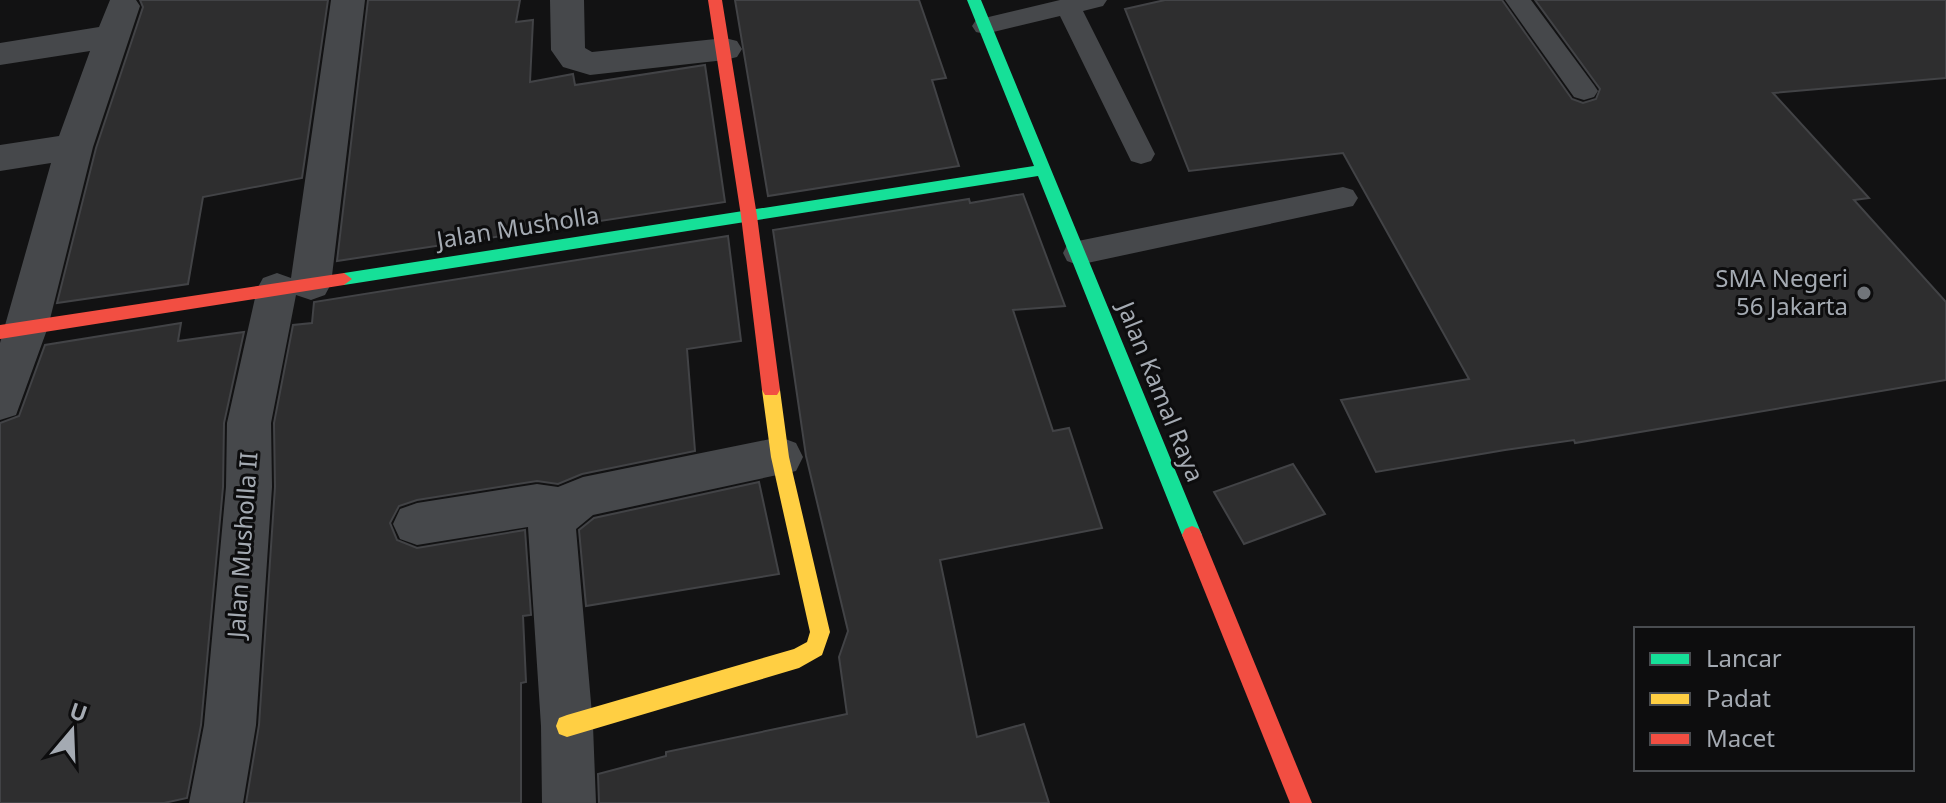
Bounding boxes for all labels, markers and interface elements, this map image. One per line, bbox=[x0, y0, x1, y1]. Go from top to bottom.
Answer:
street label: Jalan Musholla bbox=[432, 197, 601, 256]
place label: SMA Negeri 56 Jakarta bbox=[1715, 261, 1848, 322]
marker: SMA Negeri 56 Jakarta bbox=[1855, 284, 1873, 302]
street label: Jalan Kamal Raya bbox=[1109, 295, 1213, 486]
street label: Jalan Musholla II bbox=[218, 451, 264, 641]
legend bbox=[1634, 627, 1914, 771]
text: Lancar bbox=[1706, 641, 1782, 674]
text: Padat bbox=[1706, 681, 1771, 714]
north arrow bbox=[32, 691, 112, 771]
text: U bbox=[66, 694, 92, 728]
text: Macet bbox=[1706, 721, 1775, 754]

